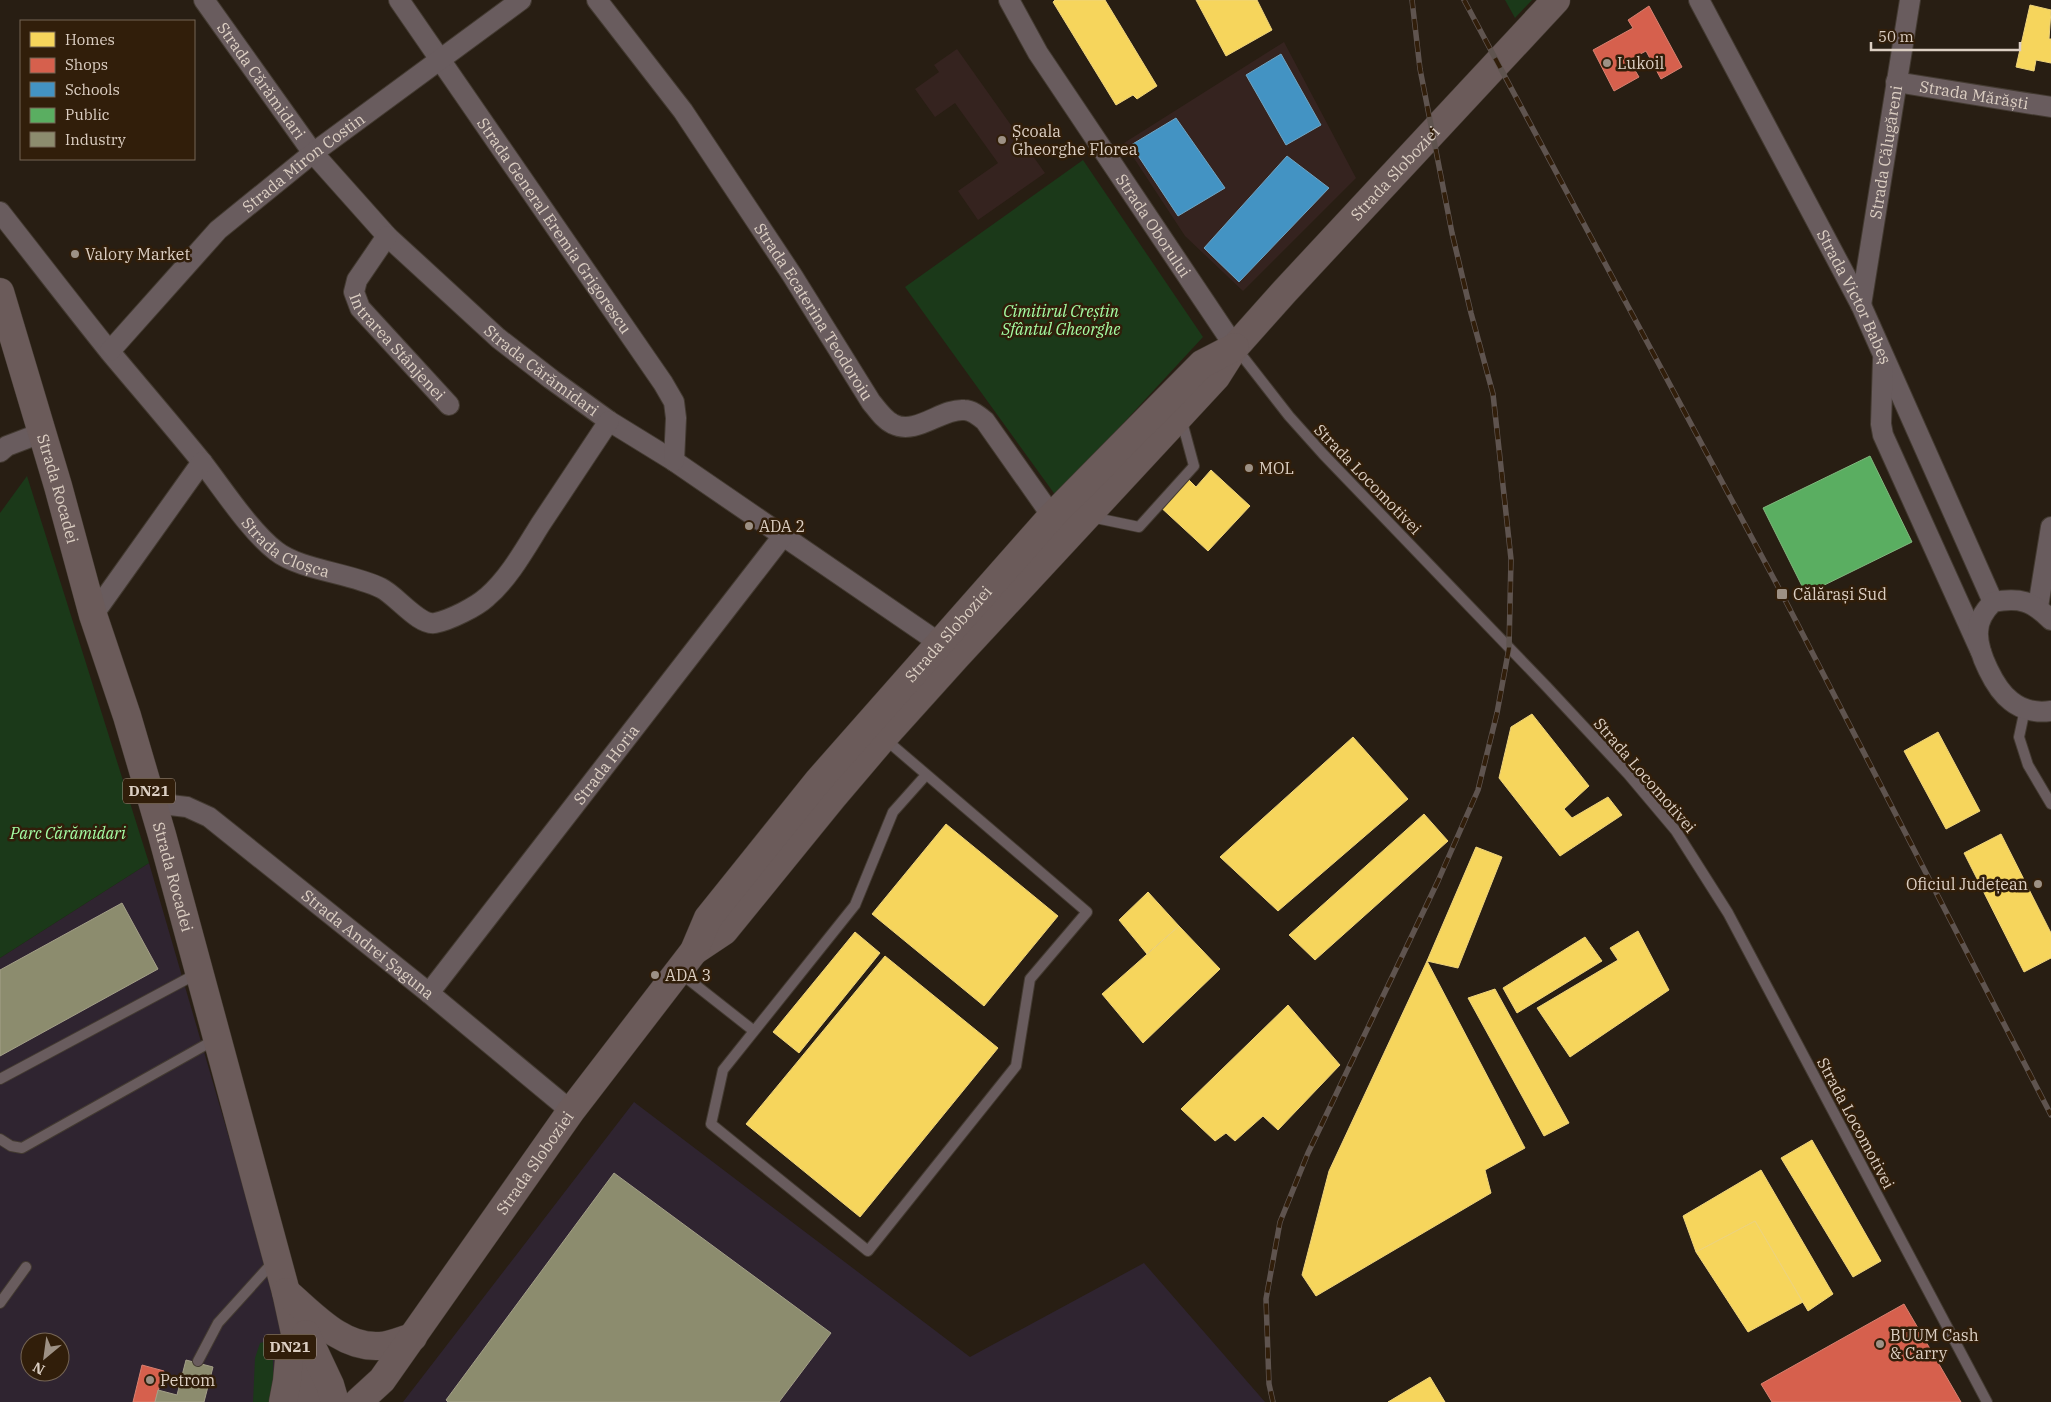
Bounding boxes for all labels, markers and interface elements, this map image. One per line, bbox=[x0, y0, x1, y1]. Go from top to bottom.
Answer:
street label: Strada Cărămidari bbox=[213, 18, 310, 143]
legend bbox=[20, 20, 195, 160]
scale bar bbox=[1871, 20, 2020, 52]
text: 50 m bbox=[1878, 27, 1914, 46]
text: Homes bbox=[65, 30, 115, 49]
place label: Lukoil bbox=[1617, 53, 1664, 73]
text: Shops bbox=[65, 55, 108, 74]
marker: Lukoil bbox=[1601, 57, 1613, 69]
street label: Strada Mărăști bbox=[1918, 76, 2030, 113]
text: Schools bbox=[65, 80, 120, 99]
street label: Strada Călugăreni bbox=[1865, 84, 1906, 220]
text: Public bbox=[65, 105, 110, 124]
street label: Strada Miron Costin bbox=[238, 108, 369, 217]
street label: Strada General Eremia Grigorescu bbox=[473, 114, 636, 338]
place label: Școala Gheorghe Florea bbox=[1012, 121, 1138, 159]
street label: Strada Sloboziei bbox=[1346, 122, 1444, 224]
text: Industry bbox=[65, 130, 126, 149]
marker: Școala Gheorghe Florea bbox=[996, 134, 1008, 146]
street label: Strada Oborului bbox=[1112, 170, 1195, 281]
street label: Strada Ecaterina Teodoroiu bbox=[750, 219, 878, 404]
street label: Strada Victor Babeș bbox=[1813, 226, 1896, 367]
place label: Valory Market bbox=[85, 244, 190, 264]
marker: Valory Market bbox=[69, 248, 81, 260]
street label: Intrarea Stânjenei bbox=[345, 290, 450, 404]
park label: Cimitirul Creștin Sfântul Gheorghe bbox=[1001, 301, 1120, 339]
street label: Strada Cărămidari bbox=[480, 320, 603, 420]
street label: Strada Locomotivei bbox=[1310, 420, 1426, 538]
street label: Strada Rocadei bbox=[33, 431, 83, 546]
place label: MOL bbox=[1259, 458, 1294, 478]
marker: MOL bbox=[1243, 462, 1255, 474]
street label: Strada Cloșca bbox=[237, 513, 332, 582]
place label: ADA 2 bbox=[759, 516, 805, 536]
marker: ADA 2 bbox=[743, 520, 755, 532]
street label: Strada Sloboziei bbox=[900, 582, 996, 686]
place label: Călărași Sud bbox=[1793, 584, 1887, 604]
marker: Călărași Sud bbox=[1775, 587, 1789, 601]
street label: Strada Locomotivei bbox=[1590, 713, 1700, 837]
street label: Strada Horia bbox=[569, 720, 643, 808]
road number: DN21 bbox=[123, 778, 175, 804]
street label: Strada Rocadei bbox=[149, 819, 198, 934]
park label: Parc Cărămidari bbox=[9, 823, 126, 843]
place label: Oficiul Județean bbox=[1906, 874, 2028, 894]
marker: Oficiul Județean bbox=[2032, 878, 2044, 890]
street label: Strada Andrei Șaguna bbox=[298, 885, 439, 1003]
place label: ADA 3 bbox=[665, 965, 711, 985]
marker: ADA 3 bbox=[649, 969, 661, 981]
street label: Strada Locomotivei bbox=[1813, 1054, 1899, 1192]
street label: Strada Sloboziei bbox=[491, 1107, 578, 1218]
place label: BUUM Cash & Carry bbox=[1890, 1325, 1979, 1363]
north arrow bbox=[20, 1332, 70, 1382]
road number: DN21 bbox=[264, 1334, 316, 1360]
marker: BUUM Cash & Carry bbox=[1874, 1338, 1886, 1350]
text: N bbox=[29, 1358, 48, 1379]
place label: Petrom bbox=[160, 1370, 215, 1390]
marker: Petrom bbox=[144, 1374, 156, 1386]

